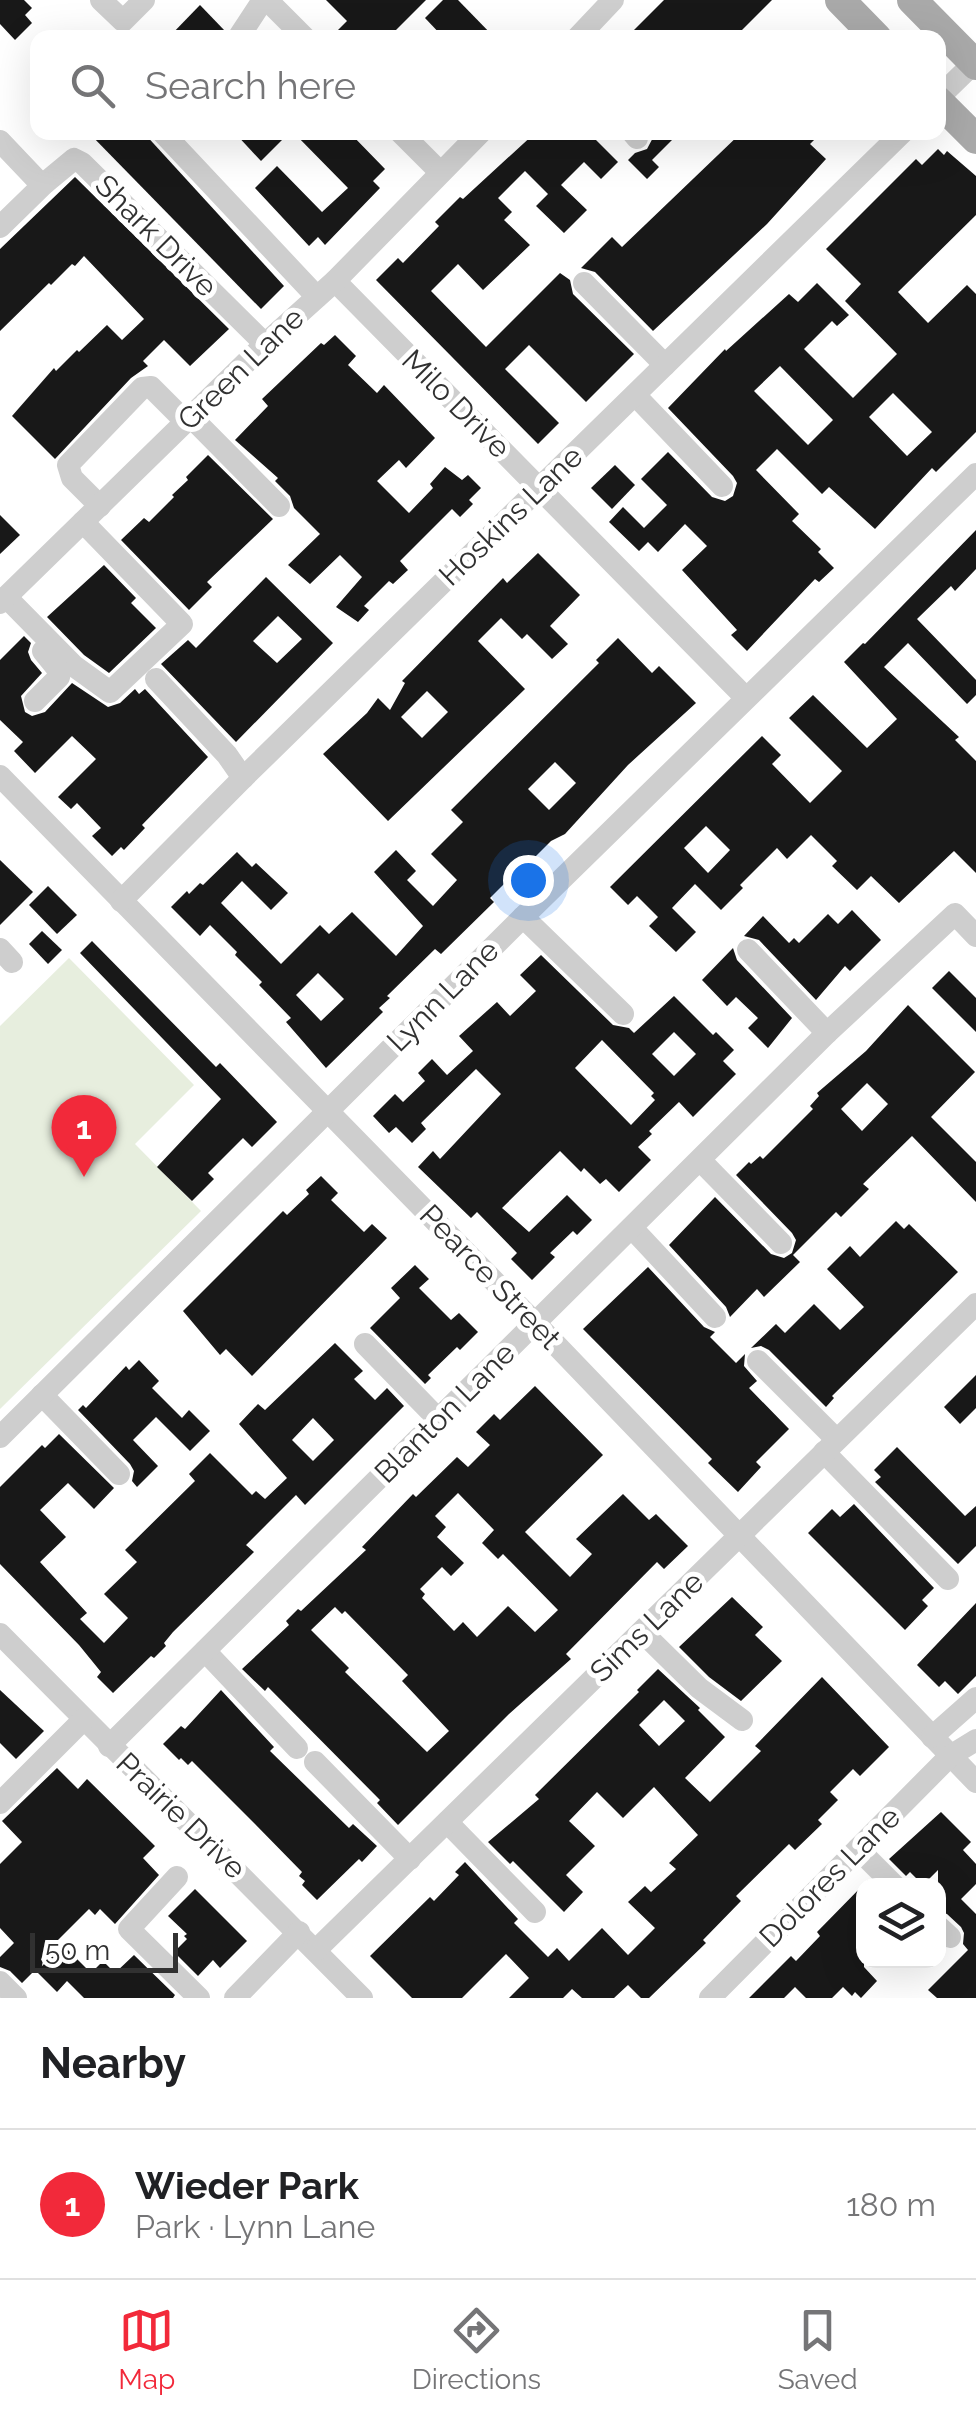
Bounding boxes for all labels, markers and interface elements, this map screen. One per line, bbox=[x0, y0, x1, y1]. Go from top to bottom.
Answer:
search box bbox=[30, 30, 946, 140]
icon: search bbox=[65, 58, 120, 113]
text: Search here bbox=[145, 63, 356, 108]
street label: Shark Drive bbox=[88, 168, 224, 304]
street label: Green Lane bbox=[171, 300, 311, 437]
street label: Milo Drive bbox=[395, 342, 518, 465]
street label: Hoskins Lane bbox=[432, 439, 589, 593]
your location bbox=[503, 855, 554, 906]
street label: Lynn Lane bbox=[380, 933, 506, 1059]
pin: 1 bbox=[52, 1094, 116, 1177]
street label: Pearce Street bbox=[413, 1197, 568, 1356]
street label: Blanton Lane bbox=[367, 1335, 522, 1490]
street label: Sims Lane bbox=[583, 1564, 710, 1689]
street label: Prairie Drive bbox=[110, 1745, 253, 1886]
street label: Dolores Lane bbox=[752, 1799, 907, 1954]
map controls bbox=[856, 1878, 946, 1968]
button: layers bbox=[856, 1878, 946, 1968]
scale bar bbox=[30, 1928, 178, 1972]
text: 50 m bbox=[45, 1934, 110, 1967]
text: Nearby bbox=[40, 2039, 186, 2088]
text: Wieder Park bbox=[135, 2163, 359, 2208]
text: 1 bbox=[65, 2186, 80, 2223]
text: 180 m bbox=[846, 2186, 936, 2223]
text: Park · Lynn Lane bbox=[135, 2208, 375, 2245]
tab: Map bbox=[118, 2303, 175, 2396]
tab: Directions bbox=[412, 2303, 541, 2396]
tab: Saved bbox=[778, 2303, 858, 2396]

